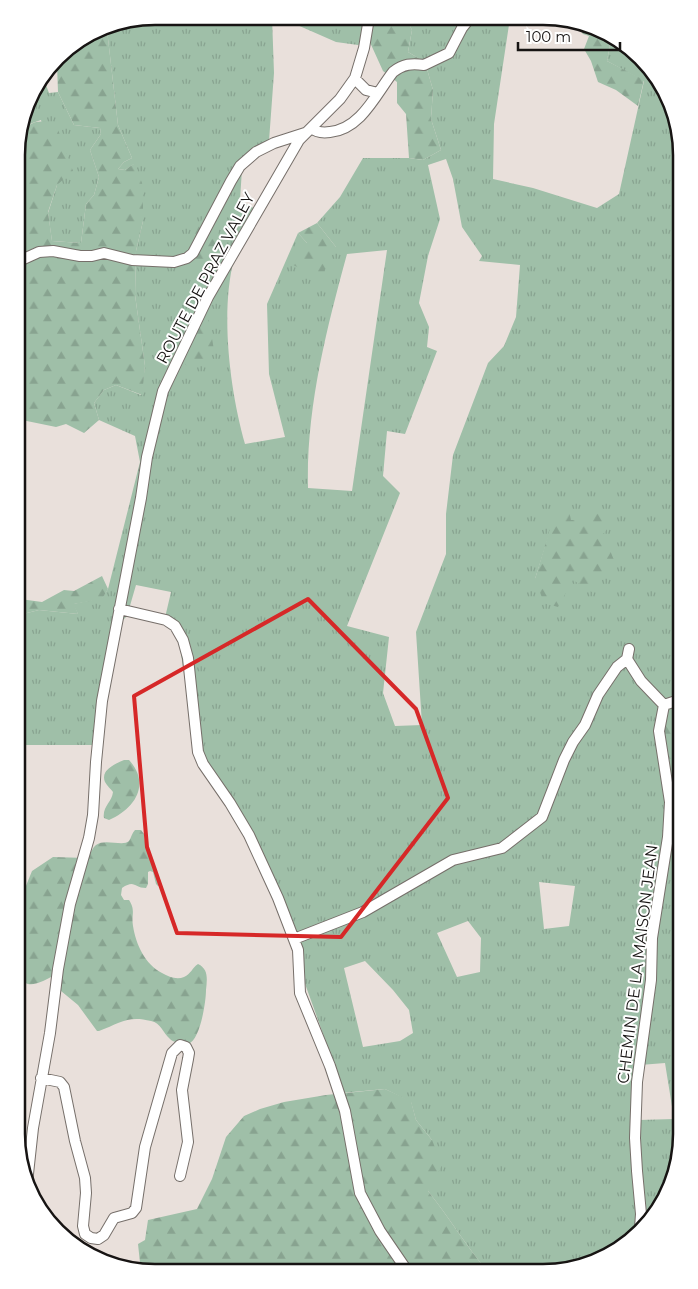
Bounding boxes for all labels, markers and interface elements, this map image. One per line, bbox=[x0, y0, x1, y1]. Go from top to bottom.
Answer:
scale bar bbox=[518, 20, 620, 52]
text: 100 m bbox=[526, 27, 571, 46]
street label: ROUTE DE PRAZ VALEY bbox=[152, 189, 259, 367]
street label: CHEMIN DE LA MAISON JEAN bbox=[613, 843, 662, 1085]

